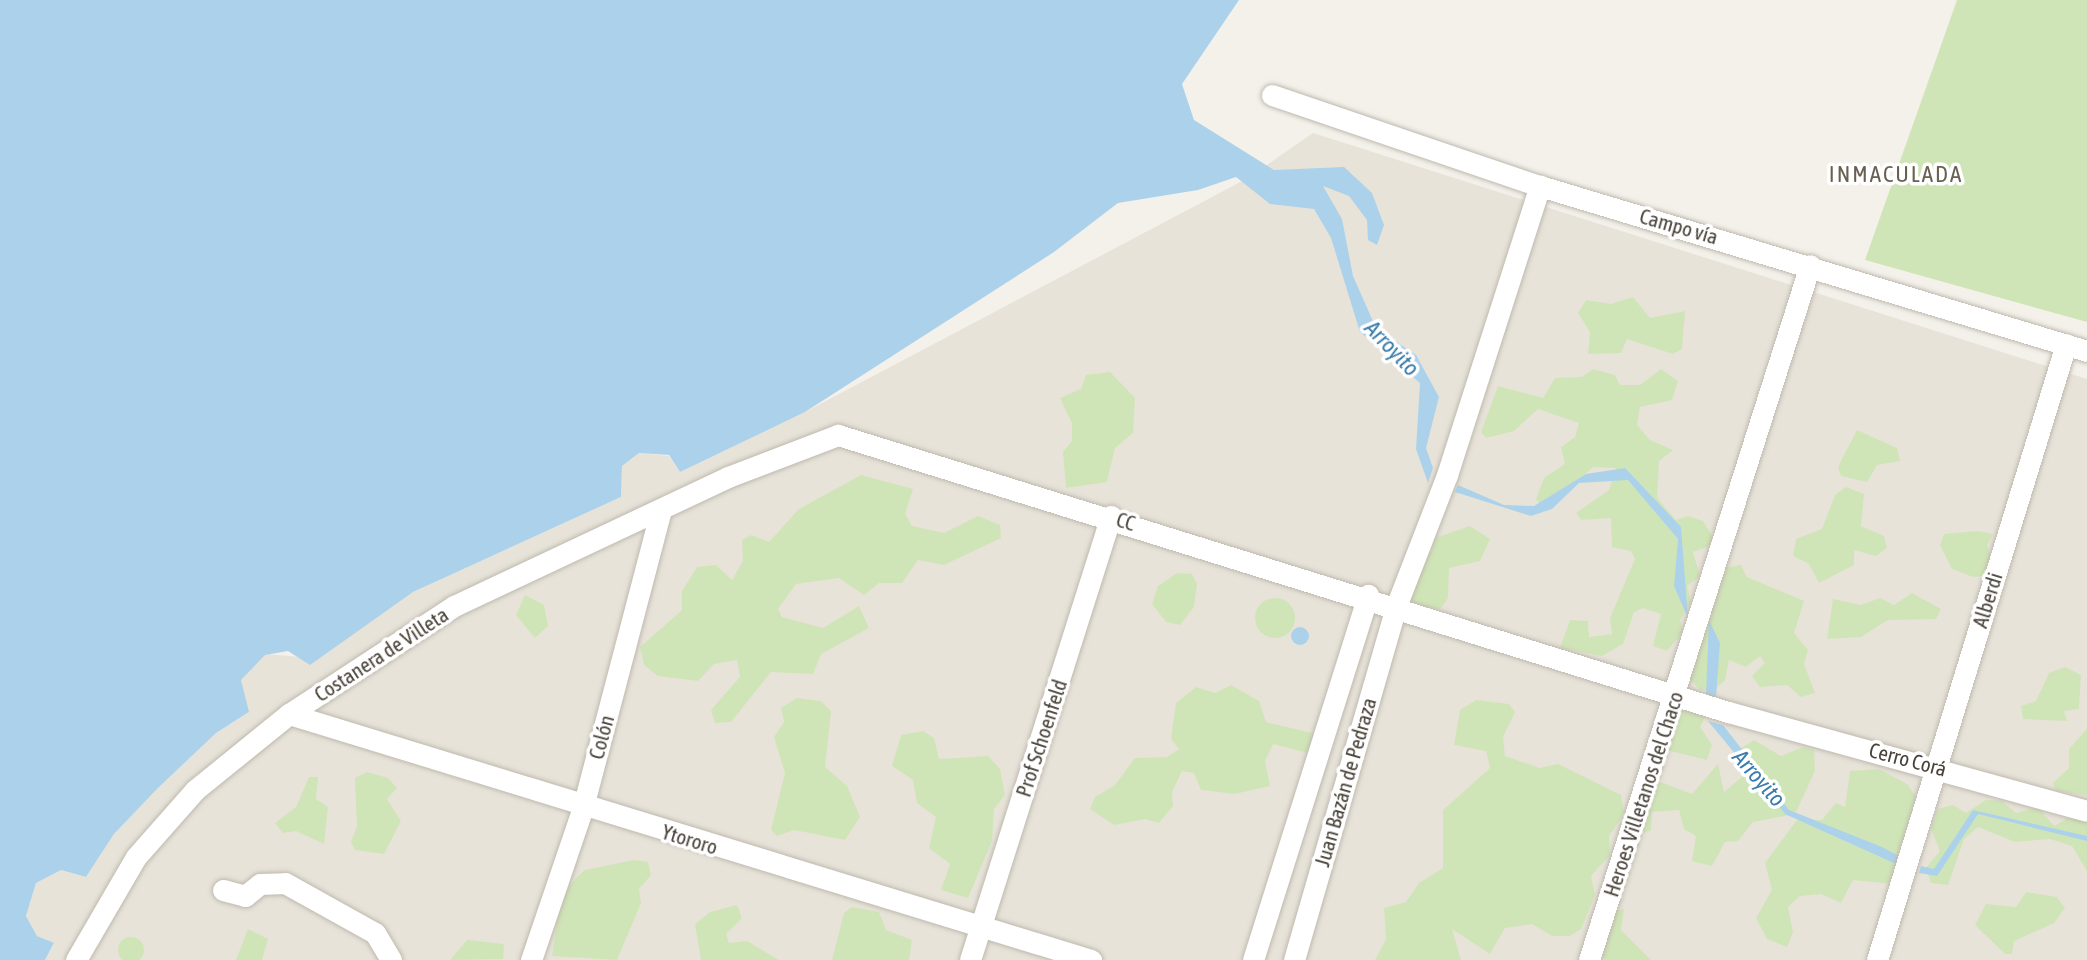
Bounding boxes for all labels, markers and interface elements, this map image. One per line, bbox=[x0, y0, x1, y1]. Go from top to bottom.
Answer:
district label: INMACULADA bbox=[1830, 160, 1962, 188]
street label: Campo vía bbox=[1637, 203, 1721, 249]
water label: Arroyito bbox=[1359, 314, 1425, 382]
street label: CC bbox=[1113, 506, 1139, 536]
street label: Alberdi bbox=[1967, 569, 2007, 631]
street label: Costanera de Villeta bbox=[309, 601, 453, 707]
street label: Prof Schoenfeld bbox=[1010, 676, 1072, 800]
street label: Heroes Villetanos del Chaco bbox=[1598, 688, 1688, 900]
street label: Juan Bazán de Pedraza bbox=[1309, 695, 1381, 869]
street label: Colón bbox=[583, 712, 619, 762]
street label: Cerro Corá bbox=[1867, 737, 1949, 781]
water label: Arroyito bbox=[1727, 744, 1791, 812]
street label: Ytororo bbox=[659, 819, 721, 859]

